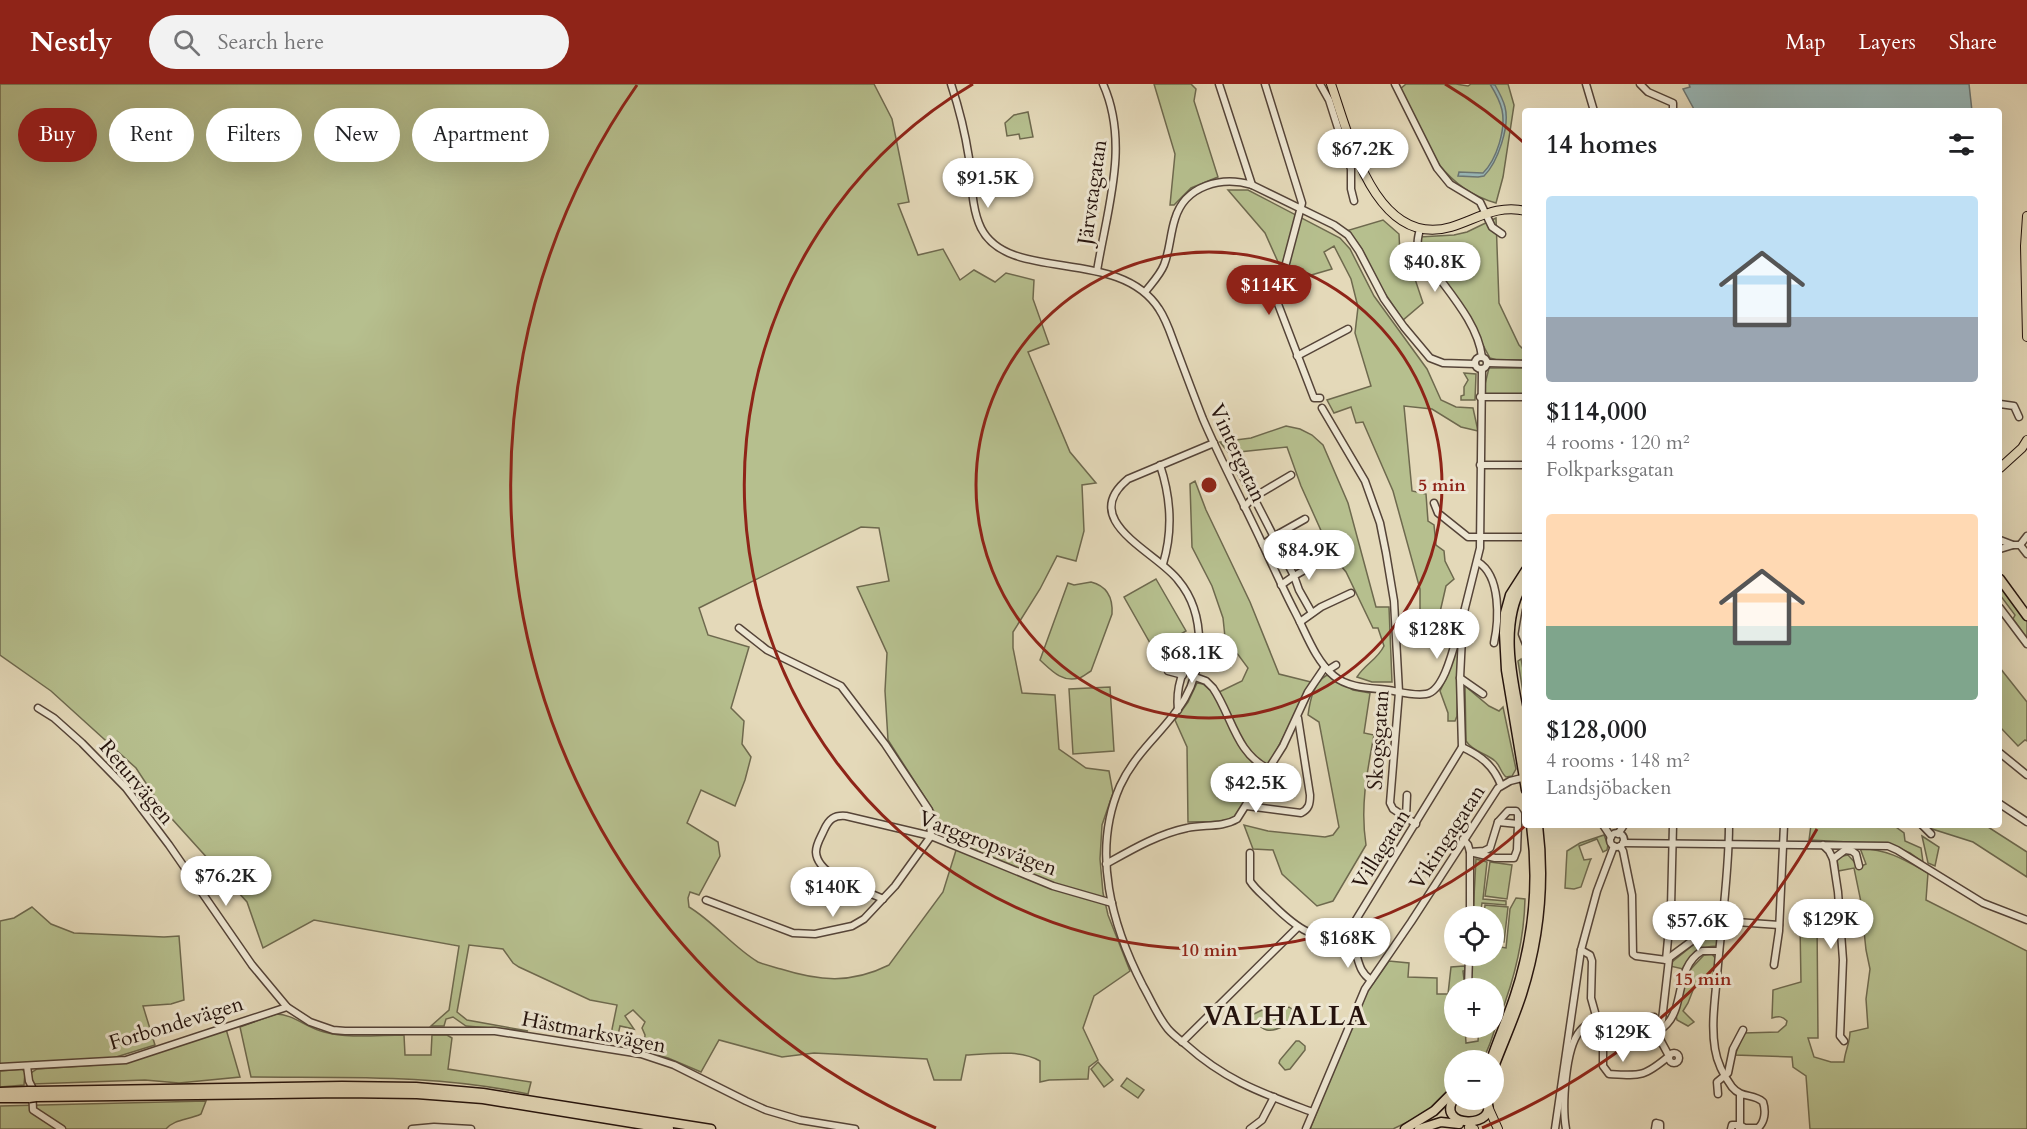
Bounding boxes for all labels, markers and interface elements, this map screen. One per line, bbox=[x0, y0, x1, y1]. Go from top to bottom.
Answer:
search box bbox=[149, 15, 569, 69]
text: Nestly bbox=[30, 23, 113, 61]
icon: search bbox=[170, 26, 203, 59]
text: Search here bbox=[218, 27, 324, 57]
text: Map bbox=[1786, 28, 1826, 57]
text: Layers bbox=[1859, 28, 1916, 57]
text: Share bbox=[1949, 28, 1997, 57]
chip: Buy bbox=[18, 108, 97, 162]
chip: Rent bbox=[109, 108, 194, 162]
chip: Filters bbox=[206, 108, 302, 162]
chip: New bbox=[314, 108, 400, 162]
chip: Apartment bbox=[412, 108, 549, 162]
text: 14 homes bbox=[1546, 127, 1657, 162]
icon: filters bbox=[1945, 128, 1978, 161]
pin: $67.2K bbox=[1314, 129, 1412, 180]
text: $67.2K bbox=[1332, 135, 1394, 162]
street label: Järvstagatan bbox=[1070, 138, 1114, 249]
pin: $91.5K bbox=[939, 158, 1037, 209]
text: $91.5K bbox=[957, 164, 1019, 191]
icon: home bbox=[1708, 235, 1816, 343]
pin: $40.8K bbox=[1386, 242, 1484, 293]
text: $40.8K bbox=[1404, 248, 1466, 275]
pin: $114K bbox=[1227, 265, 1311, 316]
text: $114K bbox=[1240, 271, 1298, 298]
text: $114,000 bbox=[1546, 394, 1647, 429]
street label: Vintergatan bbox=[1202, 399, 1273, 507]
text: 4 rooms · 120 m² bbox=[1546, 429, 1690, 456]
text: Folkparksgatan bbox=[1546, 456, 1674, 483]
text: 5 min bbox=[1418, 473, 1466, 498]
centre of rings bbox=[1199, 475, 1219, 495]
pin: $84.9K bbox=[1260, 530, 1358, 581]
text: $84.9K bbox=[1278, 536, 1340, 563]
icon: home bbox=[1708, 553, 1816, 661]
pin: $128K bbox=[1395, 609, 1479, 660]
text: $128K bbox=[1408, 615, 1466, 642]
pin: $68.1K bbox=[1143, 633, 1241, 684]
text: $68.1K bbox=[1161, 639, 1223, 666]
street label: Skogsgatan bbox=[1361, 689, 1396, 791]
text: $128,000 bbox=[1546, 712, 1647, 747]
street label: Returvägen bbox=[92, 734, 181, 831]
text: 4 rooms · 148 m² bbox=[1546, 747, 1690, 774]
pin: $42.5K bbox=[1207, 763, 1305, 814]
text: $42.5K bbox=[1225, 769, 1287, 796]
text: Landsjöbacken bbox=[1546, 774, 1672, 801]
street label: Vikingagatan bbox=[1403, 779, 1492, 895]
street label: Varggropsvägen bbox=[914, 804, 1061, 883]
street label: Villagatan bbox=[1345, 804, 1417, 895]
pin: $76.2K bbox=[177, 856, 275, 907]
text: $76.2K bbox=[195, 862, 257, 889]
pin: $140K bbox=[791, 867, 875, 918]
text: $140K bbox=[804, 873, 862, 900]
pin: $129K bbox=[1789, 899, 1873, 950]
pin: $57.6K bbox=[1649, 901, 1747, 952]
text: $129K bbox=[1802, 905, 1860, 932]
map controls bbox=[1444, 906, 1504, 1110]
button: locate bbox=[1444, 906, 1504, 966]
text: $57.6K bbox=[1667, 907, 1729, 934]
pin: $168K bbox=[1306, 918, 1390, 969]
text: $168K bbox=[1319, 924, 1377, 951]
text: 10 min bbox=[1180, 938, 1238, 963]
text: 15 min bbox=[1674, 967, 1732, 992]
button: + bbox=[1444, 978, 1504, 1038]
street label: Forbondevägen bbox=[105, 989, 247, 1058]
district label: VALHALLA bbox=[1203, 998, 1369, 1035]
street label: Hästmarksvägen bbox=[519, 1004, 669, 1061]
pin: $129K bbox=[1581, 1012, 1665, 1063]
text: $129K bbox=[1594, 1018, 1652, 1045]
button: − bbox=[1444, 1050, 1504, 1110]

